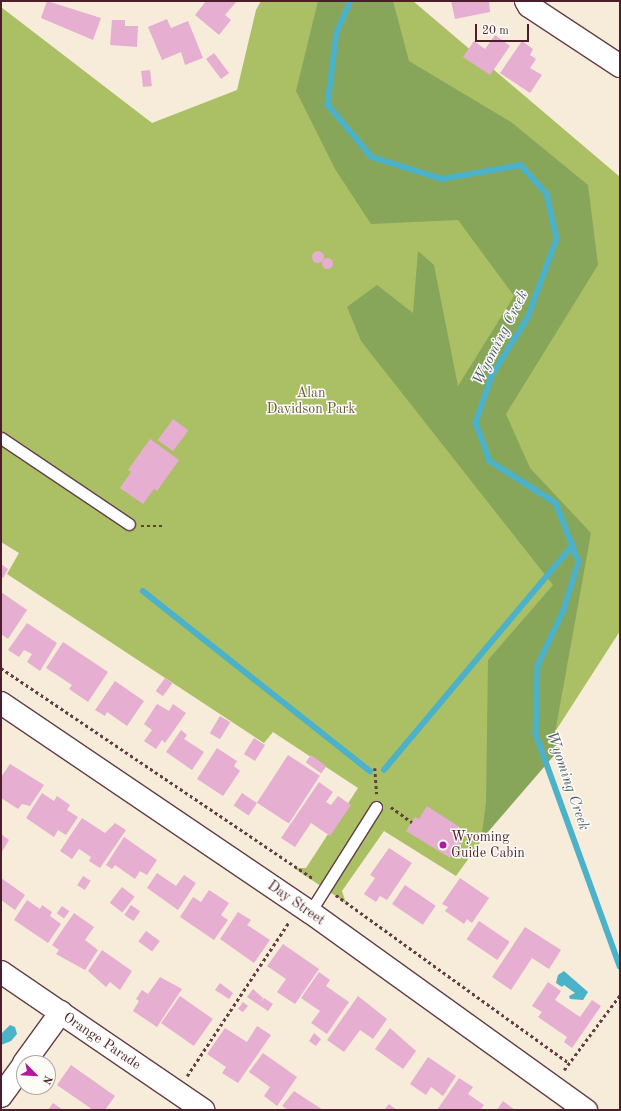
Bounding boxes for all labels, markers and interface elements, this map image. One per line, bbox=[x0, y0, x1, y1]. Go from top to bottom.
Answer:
scale bar bbox=[477, 16, 531, 42]
text: 20 m bbox=[482, 25, 509, 37]
water label: Wyoming Creek bbox=[469, 288, 533, 388]
park label: Alan Davidson Park bbox=[266, 385, 356, 418]
water label: Wyoming Creek bbox=[542, 729, 592, 833]
place label: Wyoming Guide Cabin bbox=[451, 829, 525, 862]
marker: Wyoming Guide Cabin bbox=[438, 840, 448, 850]
street label: Day Street bbox=[264, 877, 328, 929]
street label: Orange Parade bbox=[60, 1009, 144, 1073]
north arrow bbox=[16, 1055, 56, 1095]
text: N bbox=[40, 1074, 53, 1086]

